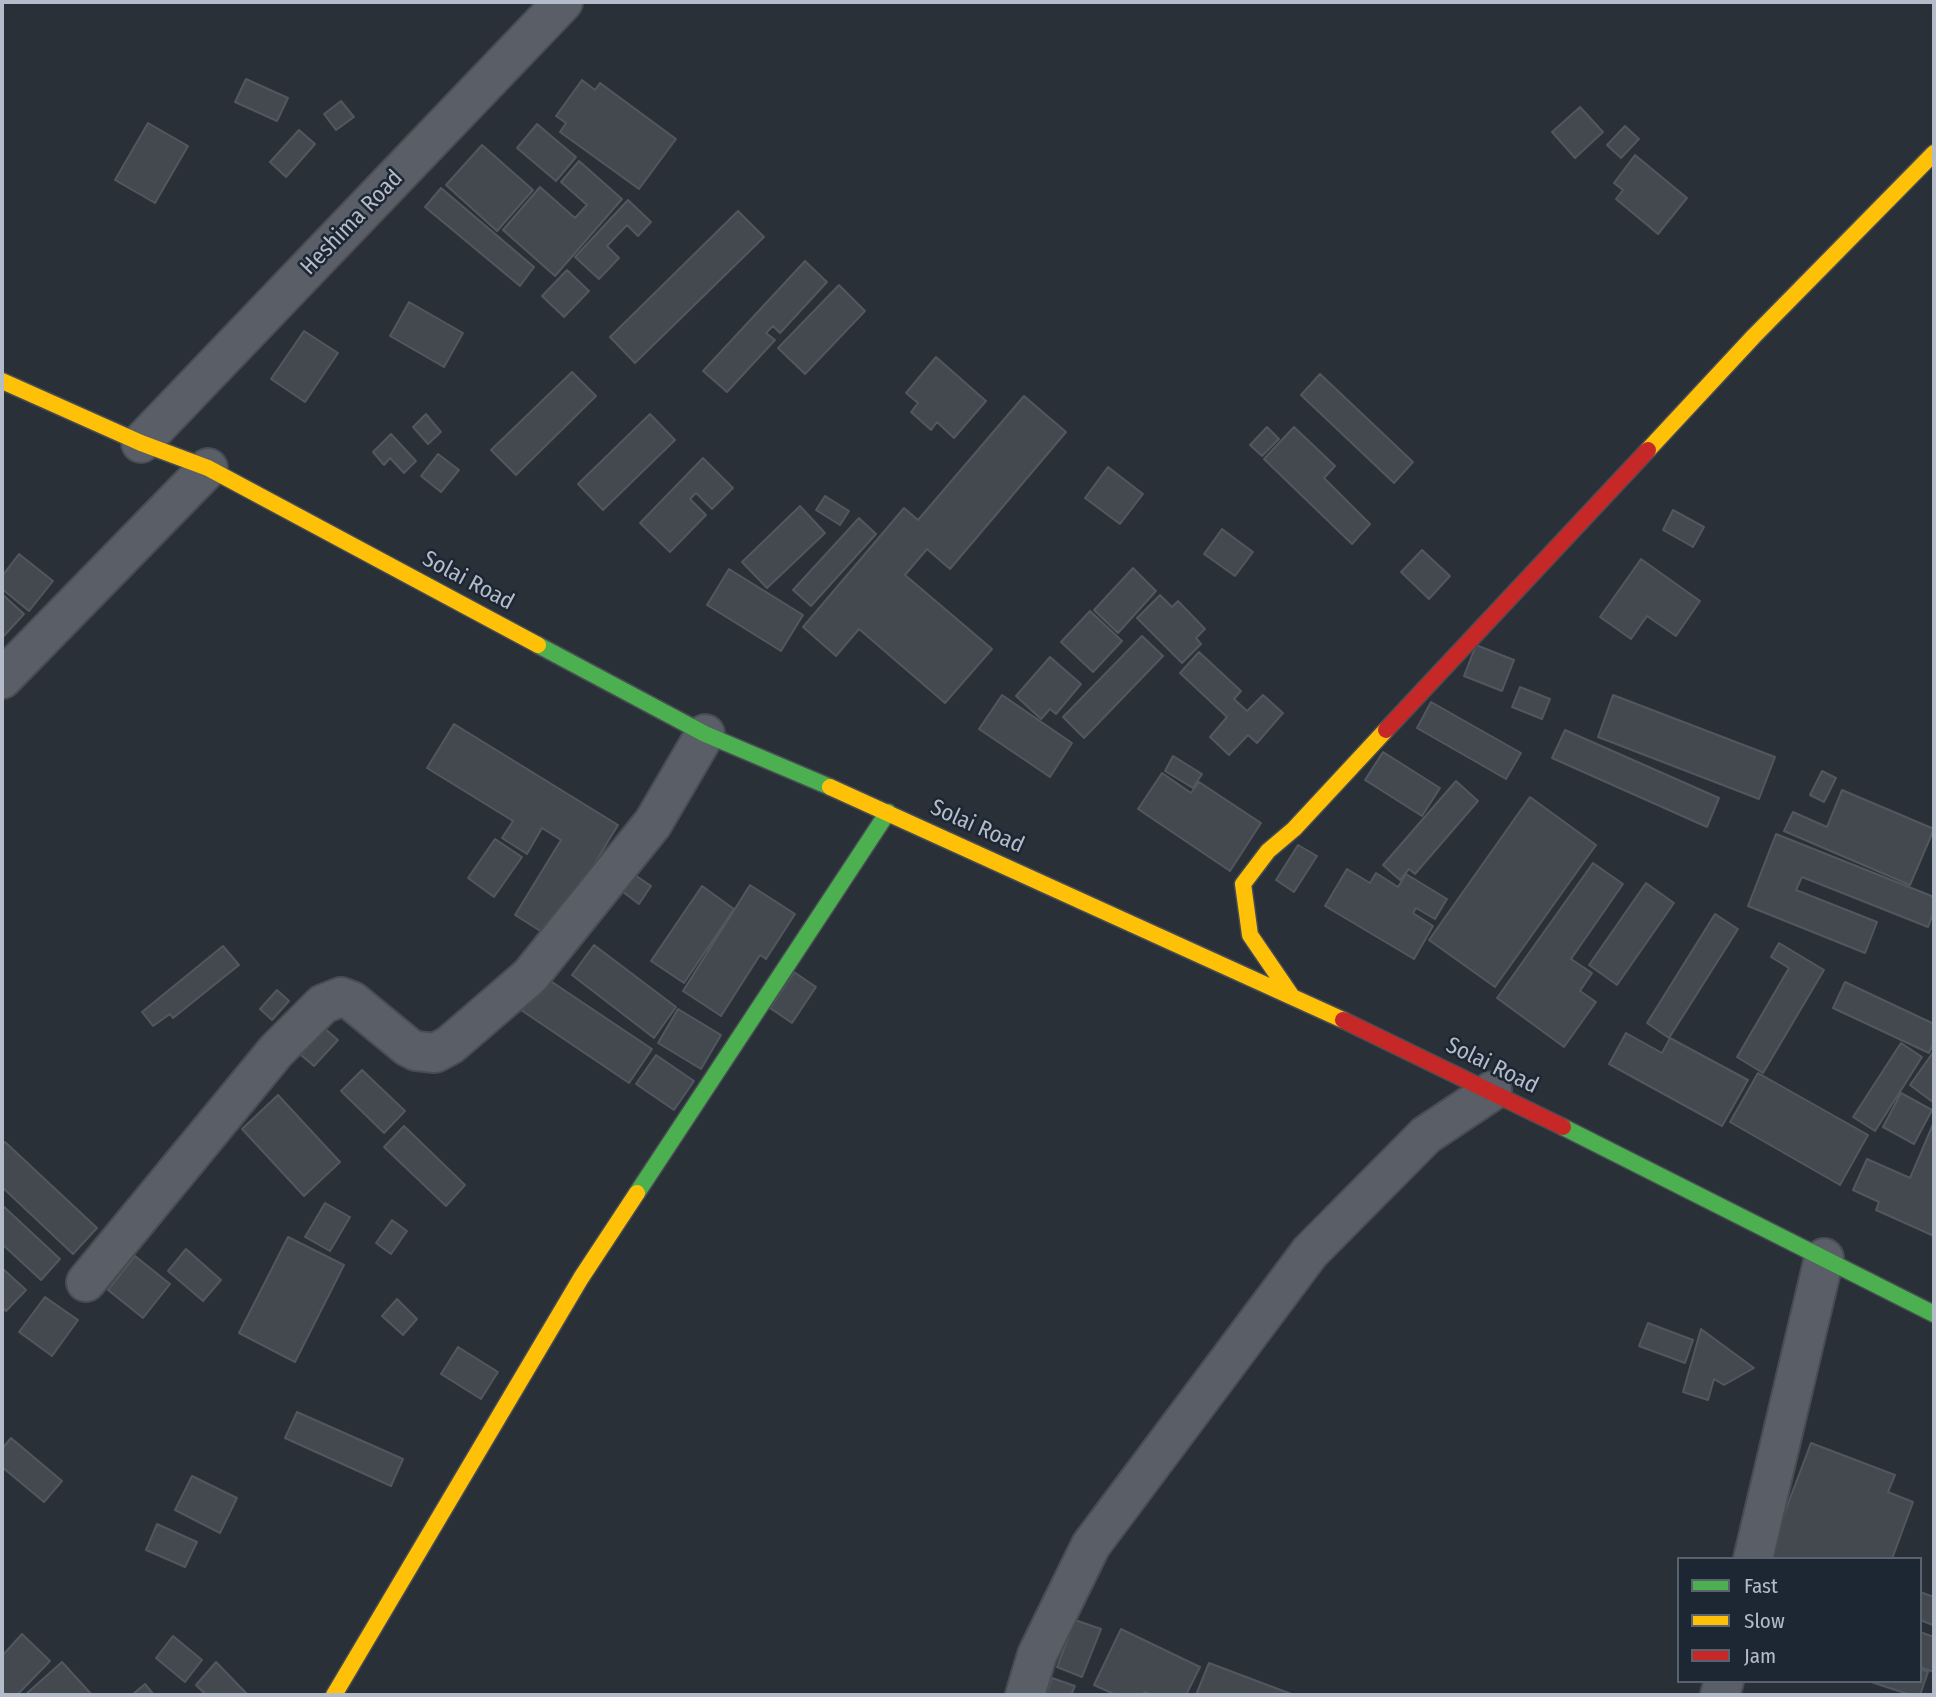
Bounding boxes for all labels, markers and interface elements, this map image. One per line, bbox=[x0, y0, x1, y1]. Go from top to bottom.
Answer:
street label: Heshima Road bbox=[295, 165, 409, 281]
street label: Solai Road bbox=[418, 545, 518, 617]
street label: Solai Road bbox=[926, 794, 1028, 860]
street label: Solai Road bbox=[1441, 1032, 1543, 1100]
legend bbox=[1677, 1557, 1922, 1683]
text: Fast bbox=[1744, 1573, 1778, 1599]
text: Slow bbox=[1744, 1608, 1785, 1634]
text: Jam bbox=[1744, 1643, 1776, 1669]

